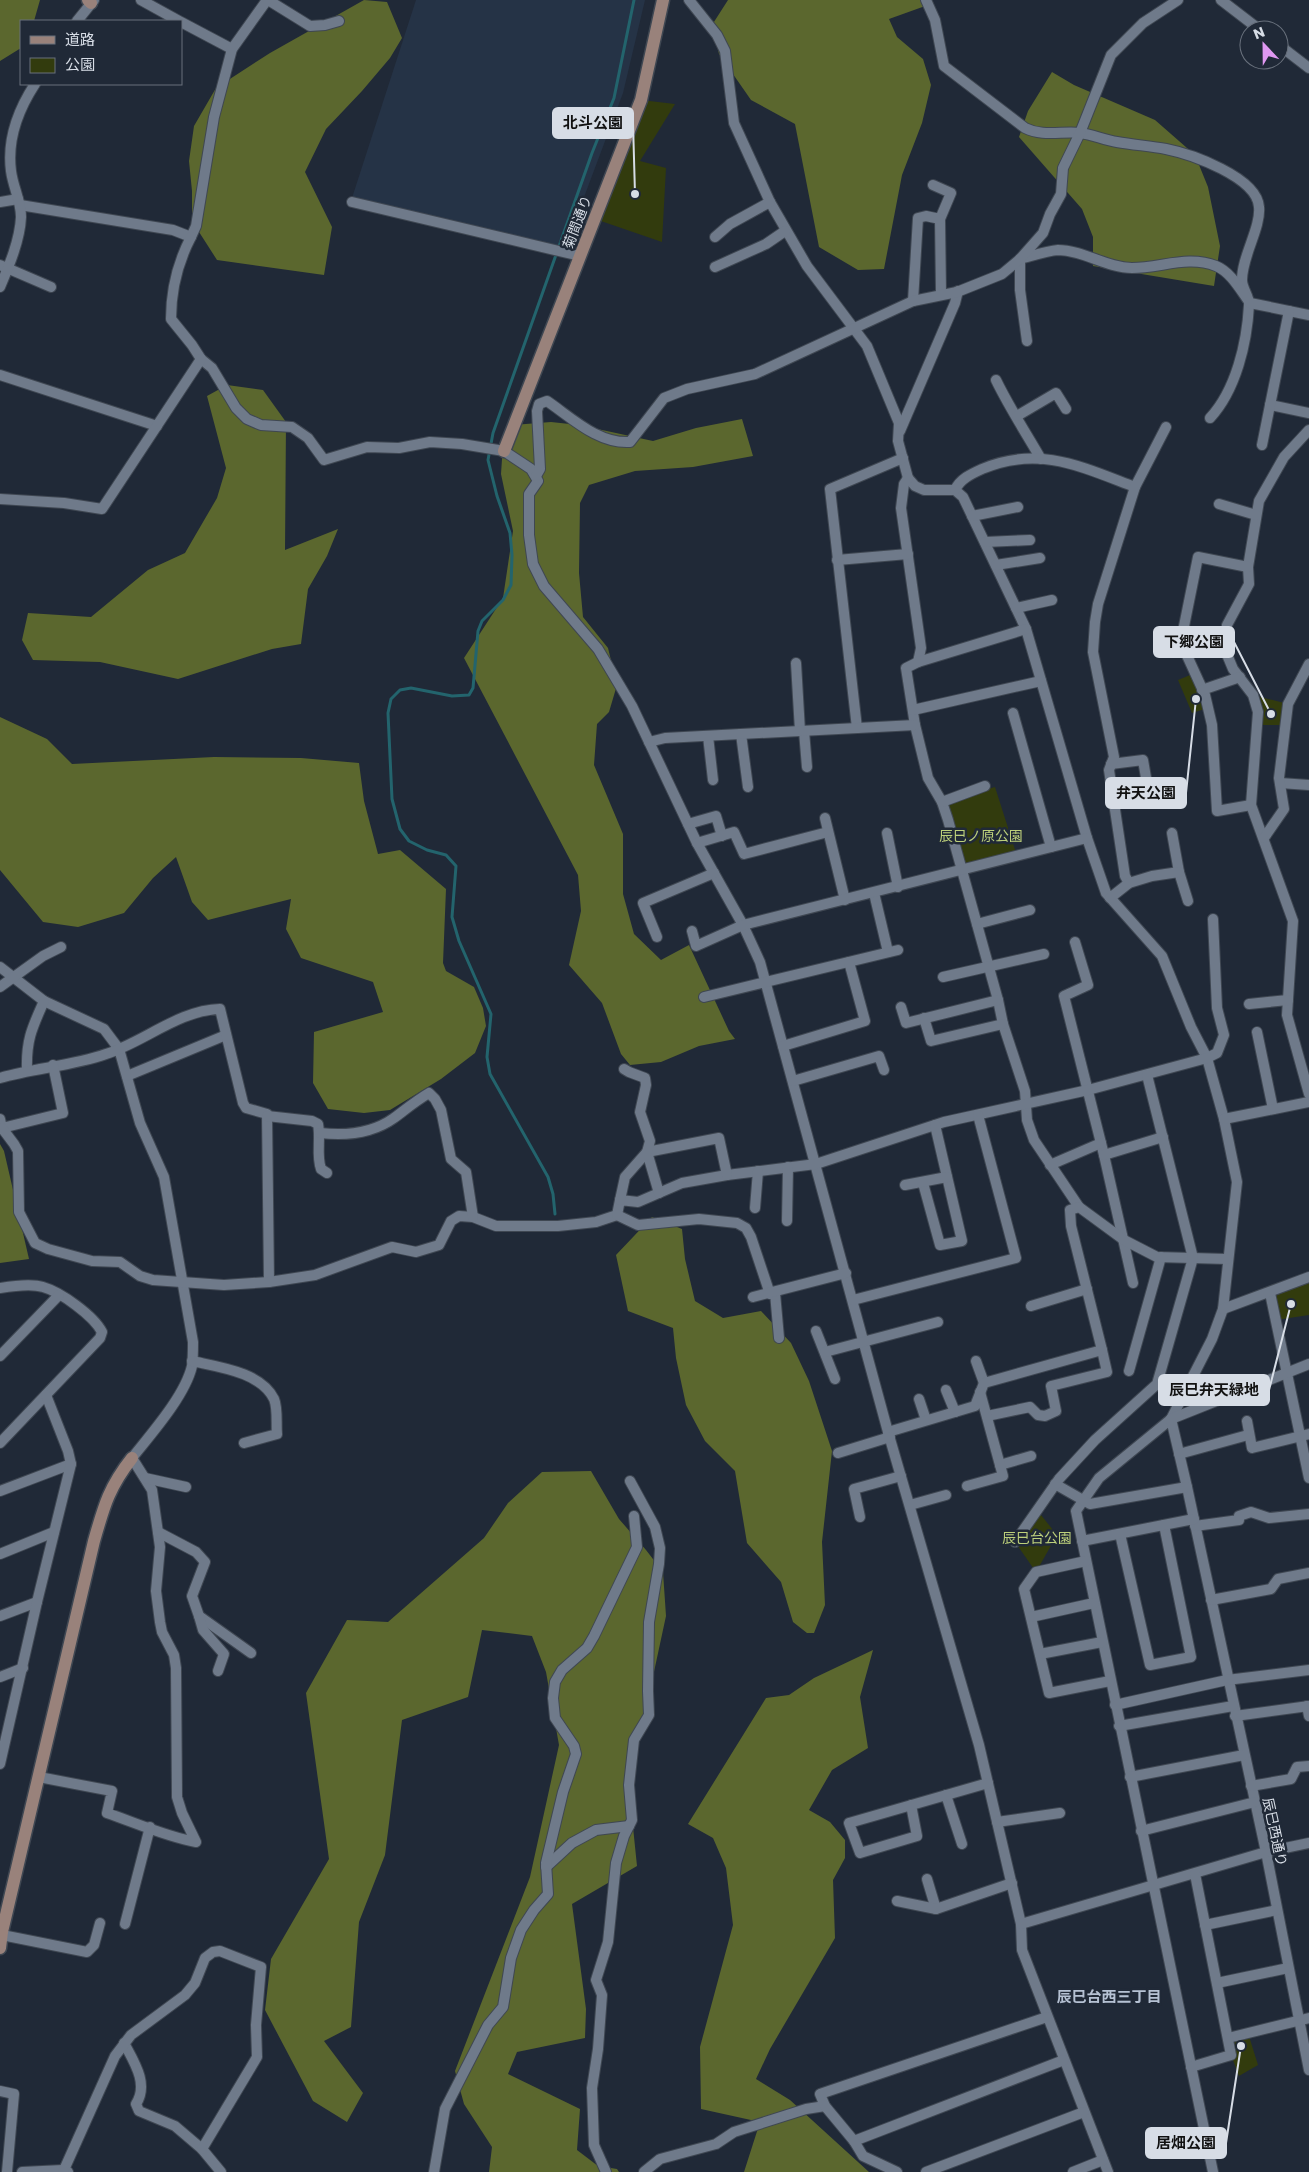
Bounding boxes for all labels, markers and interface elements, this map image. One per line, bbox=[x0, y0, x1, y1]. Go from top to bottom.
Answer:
legend bbox=[20, 20, 182, 85]
north arrow bbox=[1239, 20, 1289, 70]
text: N bbox=[1251, 22, 1268, 44]
text: 道路 bbox=[65, 29, 95, 50]
text: 公園 bbox=[65, 54, 95, 75]
callout: 北斗公園 bbox=[553, 108, 633, 138]
text: 北斗公園 bbox=[563, 112, 623, 133]
street label: 菊間通り bbox=[558, 192, 596, 252]
callout: 下郷公園 bbox=[1154, 627, 1234, 657]
text: 下郷公園 bbox=[1164, 631, 1224, 652]
callout: 弁天公園 bbox=[1106, 778, 1186, 808]
text: 弁天公園 bbox=[1116, 782, 1176, 803]
park label: 辰巳ノ原公園 bbox=[939, 826, 1023, 846]
callout: 辰巳弁天緑地 bbox=[1159, 1375, 1269, 1405]
text: 辰巳弁天緑地 bbox=[1169, 1379, 1259, 1400]
park label: 辰巳台公園 bbox=[1002, 1528, 1072, 1548]
street label: 辰巳西通り bbox=[1258, 1796, 1292, 1868]
district label: 辰巳台西三丁目 bbox=[1056, 1986, 1162, 2007]
callout: 居畑公園 bbox=[1146, 2128, 1226, 2158]
text: 居畑公園 bbox=[1156, 2132, 1216, 2153]

